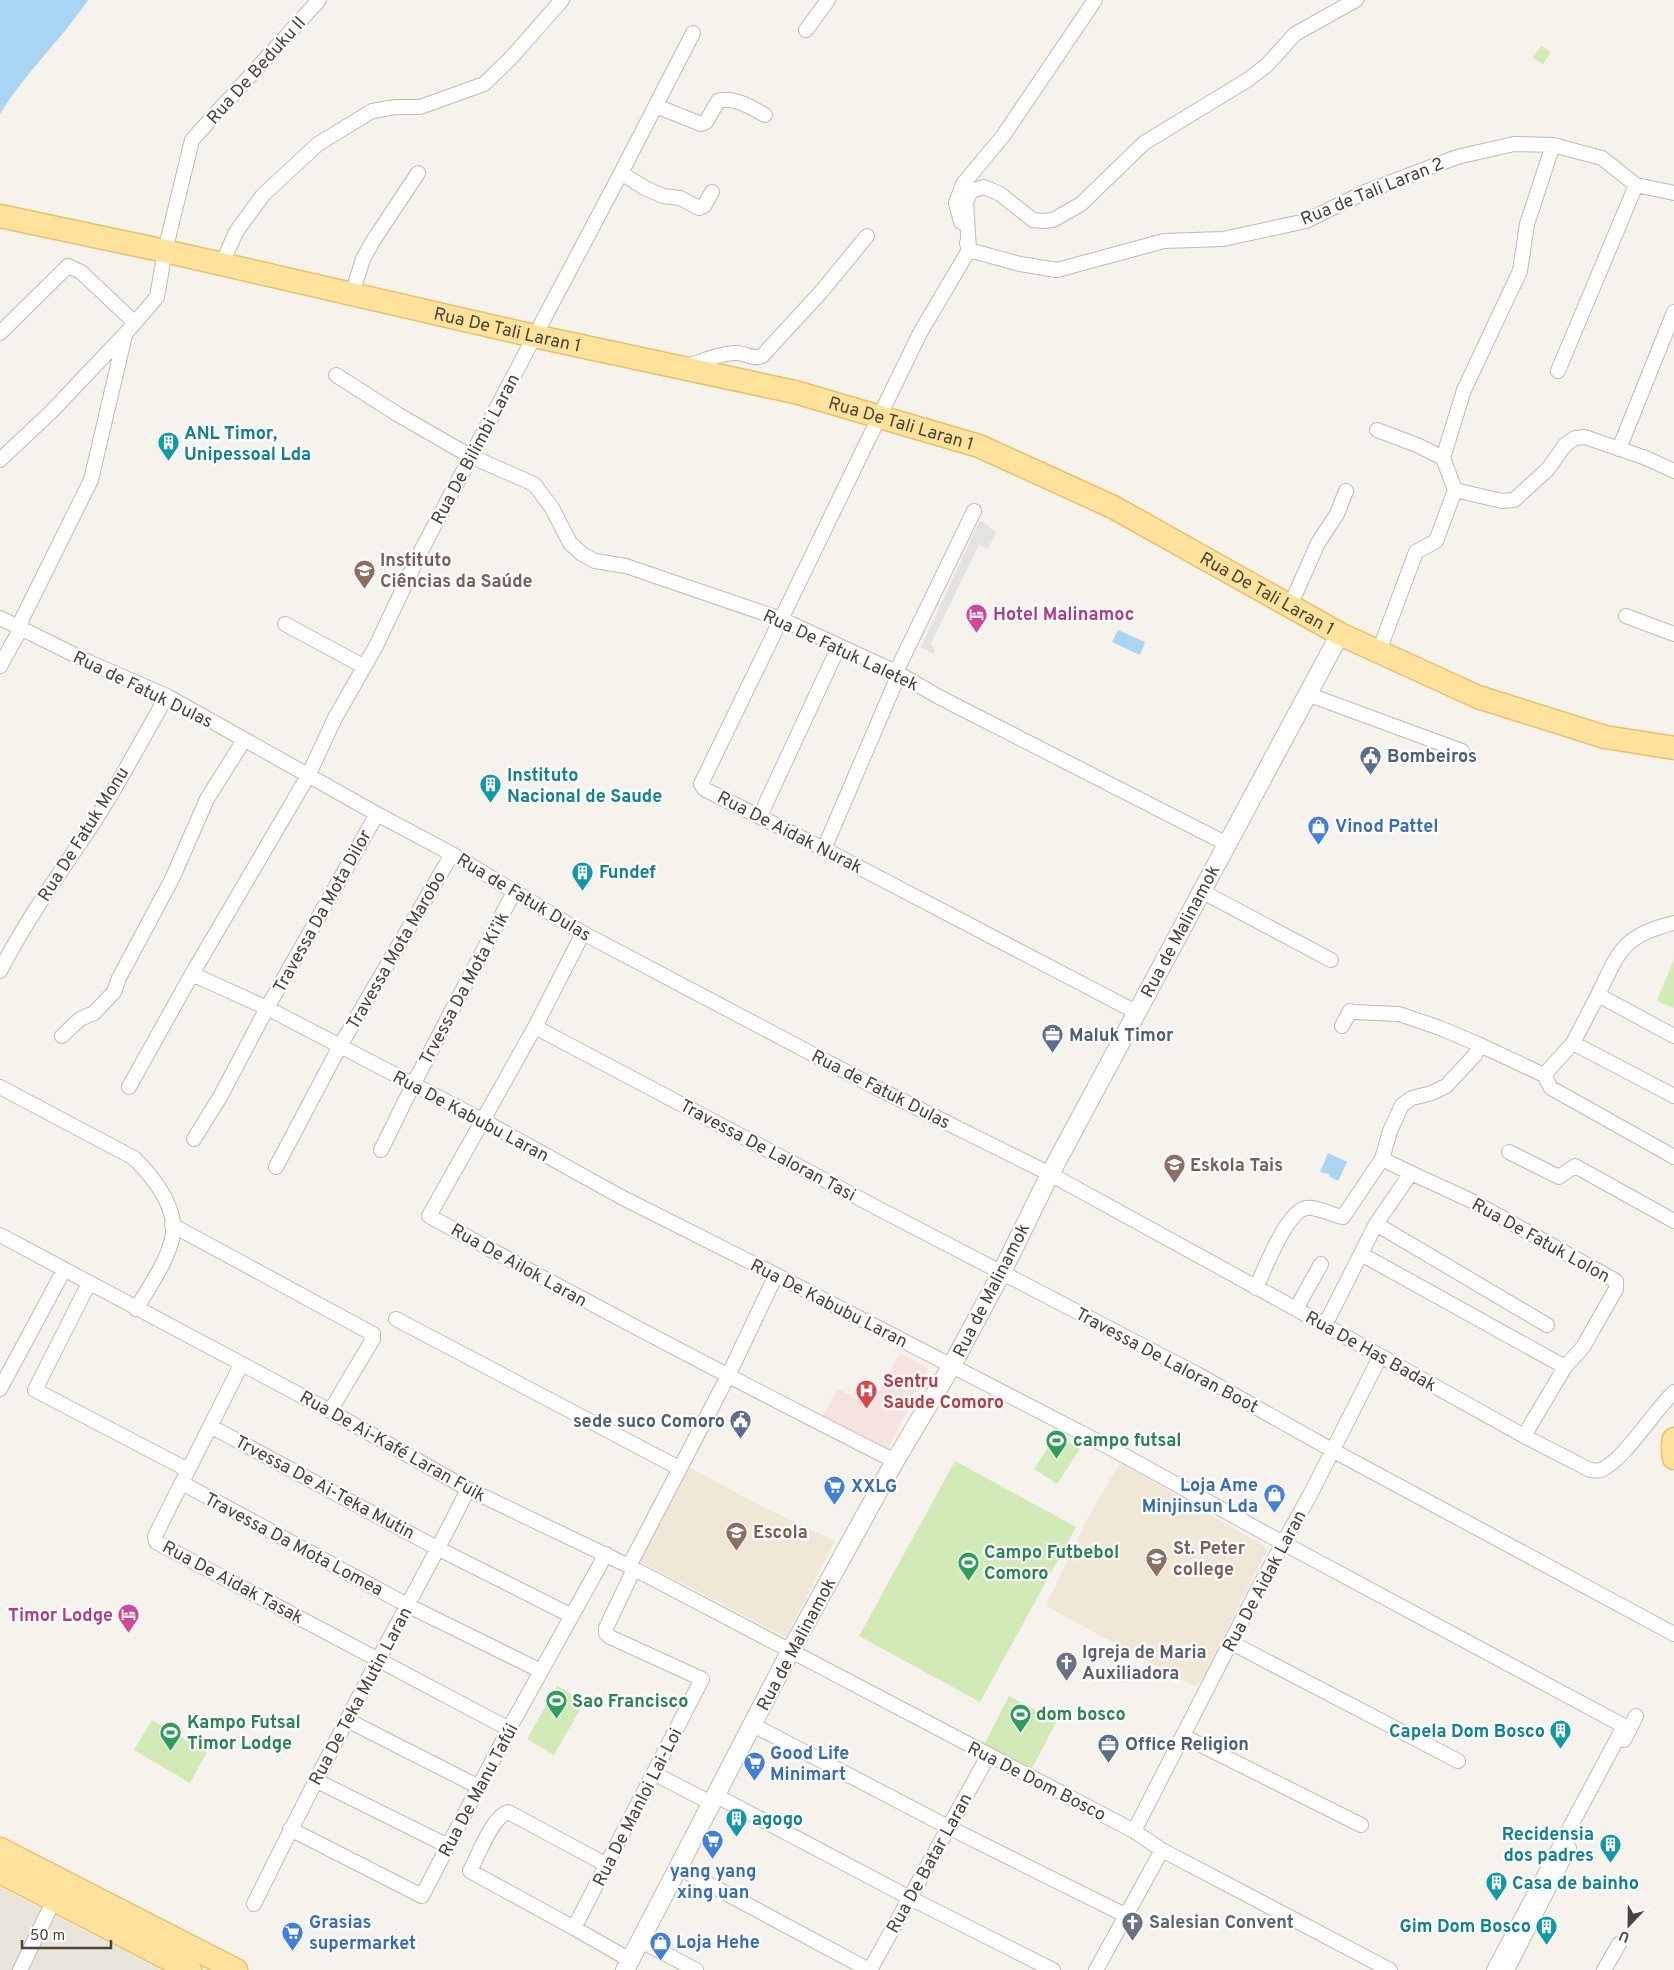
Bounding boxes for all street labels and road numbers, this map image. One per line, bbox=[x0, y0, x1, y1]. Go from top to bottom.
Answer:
street label: Rua De Beduku II bbox=[203, 12, 312, 130]
street label: Rua de Tali Laran 2 bbox=[1297, 153, 1448, 232]
street label: Rua De Tali Laran 1 bbox=[431, 303, 583, 359]
street label: Rua De Bilimbi Laran bbox=[427, 370, 526, 529]
street label: Rua De Tali Laran 1 bbox=[825, 392, 976, 457]
street label: Rua De Tali Laran 1 bbox=[1195, 548, 1338, 641]
street label: Rua De Fatuk Laletek bbox=[759, 605, 922, 698]
street label: Rua de Fatuk Dulas bbox=[69, 647, 216, 734]
street label: Rua De Fatuk Monu bbox=[34, 763, 135, 906]
street label: Rua De Aidak Nurak bbox=[713, 787, 866, 880]
street label: Travessa Da Mota Dilor bbox=[269, 826, 378, 997]
street label: Rua de Fatuk Dulas bbox=[452, 849, 595, 948]
street label: Rua de Malinamok bbox=[1137, 861, 1226, 1002]
street label: Travessa Mota Marobo bbox=[342, 867, 452, 1034]
street label: Trvessa Da Mota Ki’ik bbox=[415, 908, 515, 1069]
street label: Rua de Fatuk Dulas bbox=[807, 1045, 954, 1135]
street label: Rua De Kabubu Laran bbox=[388, 1066, 552, 1168]
street label: Travessa De Laloran Tasi bbox=[675, 1095, 859, 1207]
street label: Rua De Fatuk Lolon bbox=[1467, 1194, 1614, 1289]
street label: Rua De Ailok Laran bbox=[446, 1219, 591, 1313]
street label: Rua de Malinamok bbox=[949, 1220, 1036, 1362]
street label: Rua De Kabubu Laran bbox=[746, 1255, 911, 1354]
street label: Travessa De Laloran Boot bbox=[1071, 1303, 1262, 1419]
street label: Rua De Has Badak bbox=[1301, 1307, 1440, 1398]
street label: Rua De Ai-Kafé Laran Fuik bbox=[295, 1386, 489, 1508]
street label: Trvessa De Ai-Teka Mutin bbox=[230, 1431, 418, 1546]
street label: Travessa Da Mota Lomea bbox=[200, 1488, 387, 1602]
street label: Rua De Aidak Laran bbox=[1218, 1507, 1312, 1657]
street label: Rua De Aidak Tasak bbox=[158, 1536, 307, 1630]
street label: Rua de Malinamok bbox=[753, 1574, 842, 1715]
street label: Rua De Teka Mutin Laran bbox=[305, 1604, 418, 1790]
street label: Rua De Manu Tafúi bbox=[434, 1720, 524, 1862]
street label: Rua De Manloi Lai-Loi bbox=[588, 1725, 688, 1891]
street label: Rua De Dom Bosco bbox=[963, 1737, 1109, 1827]
street label: Rua De Batar Laran bbox=[882, 1790, 978, 1938]

